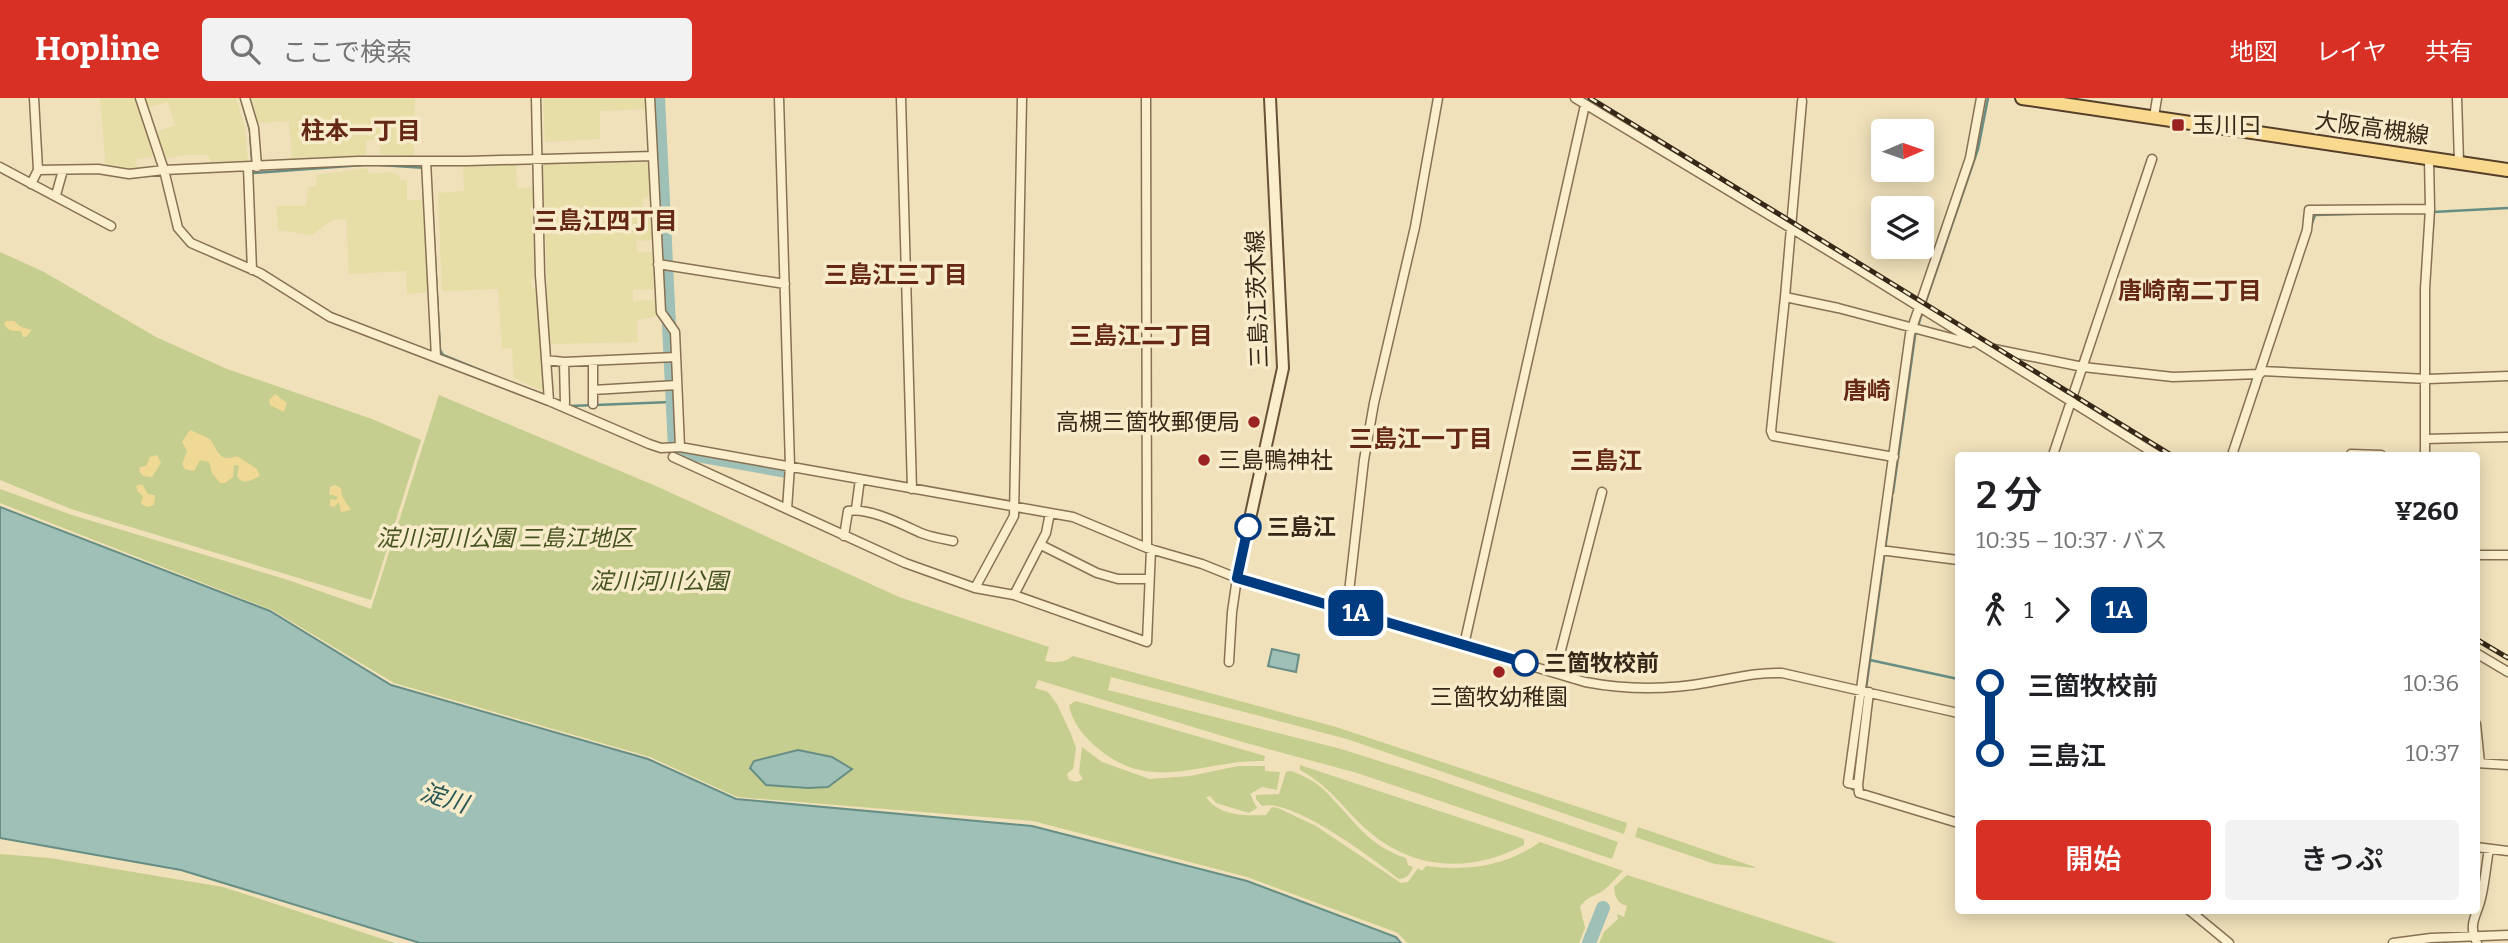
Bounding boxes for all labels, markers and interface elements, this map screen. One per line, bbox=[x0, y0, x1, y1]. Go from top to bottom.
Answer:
search box bbox=[202, 18, 692, 81]
text: Hopline bbox=[35, 29, 160, 69]
icon: search bbox=[226, 30, 264, 68]
text: ここで検索 bbox=[282, 37, 412, 68]
text: 地図 bbox=[2230, 38, 2278, 66]
text: レイヤ bbox=[2316, 38, 2387, 66]
text: 共有 bbox=[2425, 38, 2473, 66]
street label: 大阪高槻線 bbox=[2313, 106, 2431, 150]
place label: 玉川口 bbox=[2192, 111, 2261, 139]
district label: 柱本一丁目 bbox=[301, 117, 421, 145]
marker: 玉川口 bbox=[2170, 117, 2186, 133]
north arrow bbox=[1871, 119, 1934, 182]
map controls bbox=[1871, 119, 1934, 259]
button: layers bbox=[1871, 196, 1934, 259]
district label: 三島江四丁目 bbox=[534, 207, 678, 235]
street label: 三島江茨木線 bbox=[1241, 230, 1273, 368]
district label: 三島江三丁目 bbox=[824, 261, 968, 289]
district label: 唐崎南二丁目 bbox=[2118, 277, 2262, 305]
district label: 三島江二丁目 bbox=[1069, 322, 1213, 350]
district label: 唐崎 bbox=[1843, 377, 1891, 405]
place label: 高槻三箇牧郵便局 bbox=[1056, 408, 1240, 436]
marker: 高槻三箇牧郵便局 bbox=[1246, 414, 1262, 430]
district label: 三島江一丁目 bbox=[1349, 425, 1493, 453]
place label: 三島鴨神社 bbox=[1218, 446, 1333, 474]
district label: 三島江 bbox=[1570, 447, 1642, 475]
marker: 三島鴨神社 bbox=[1196, 452, 1212, 468]
text: 2 分 bbox=[1976, 472, 2042, 518]
text: ¥260 bbox=[2394, 496, 2459, 527]
place label: 三島江 bbox=[1267, 513, 1336, 541]
marker: 三島江 bbox=[1235, 514, 1261, 540]
park label: 淀川河川公園 三島江地区 bbox=[376, 524, 637, 552]
text: 10:35 – 10:37 · バス bbox=[1976, 526, 2167, 554]
park label: 淀川河川公園 bbox=[590, 567, 731, 595]
line badge: 1A bbox=[1324, 590, 1388, 636]
icon: walk bbox=[1976, 591, 2014, 629]
icon: forward bbox=[2043, 591, 2081, 629]
text: 1 bbox=[2024, 596, 2033, 624]
text: 1A bbox=[2105, 596, 2133, 624]
text: 1A bbox=[1342, 599, 1370, 627]
place label: 三箇牧校前 bbox=[1544, 649, 1659, 677]
marker: 三箇牧校前 bbox=[1512, 650, 1538, 676]
marker: 三箇牧幼稚園 bbox=[1491, 664, 1507, 680]
text: 10:36 bbox=[2403, 669, 2459, 697]
text: 三箇牧校前 bbox=[2028, 671, 2158, 702]
place label: 三箇牧幼稚園 bbox=[1430, 683, 1568, 711]
text: 10:37 bbox=[2405, 739, 2459, 767]
text: 三島江 bbox=[2028, 741, 2106, 772]
water label: 淀川 bbox=[417, 778, 474, 819]
button: 開始 bbox=[1976, 820, 2211, 900]
button: きっぷ bbox=[2225, 820, 2459, 900]

